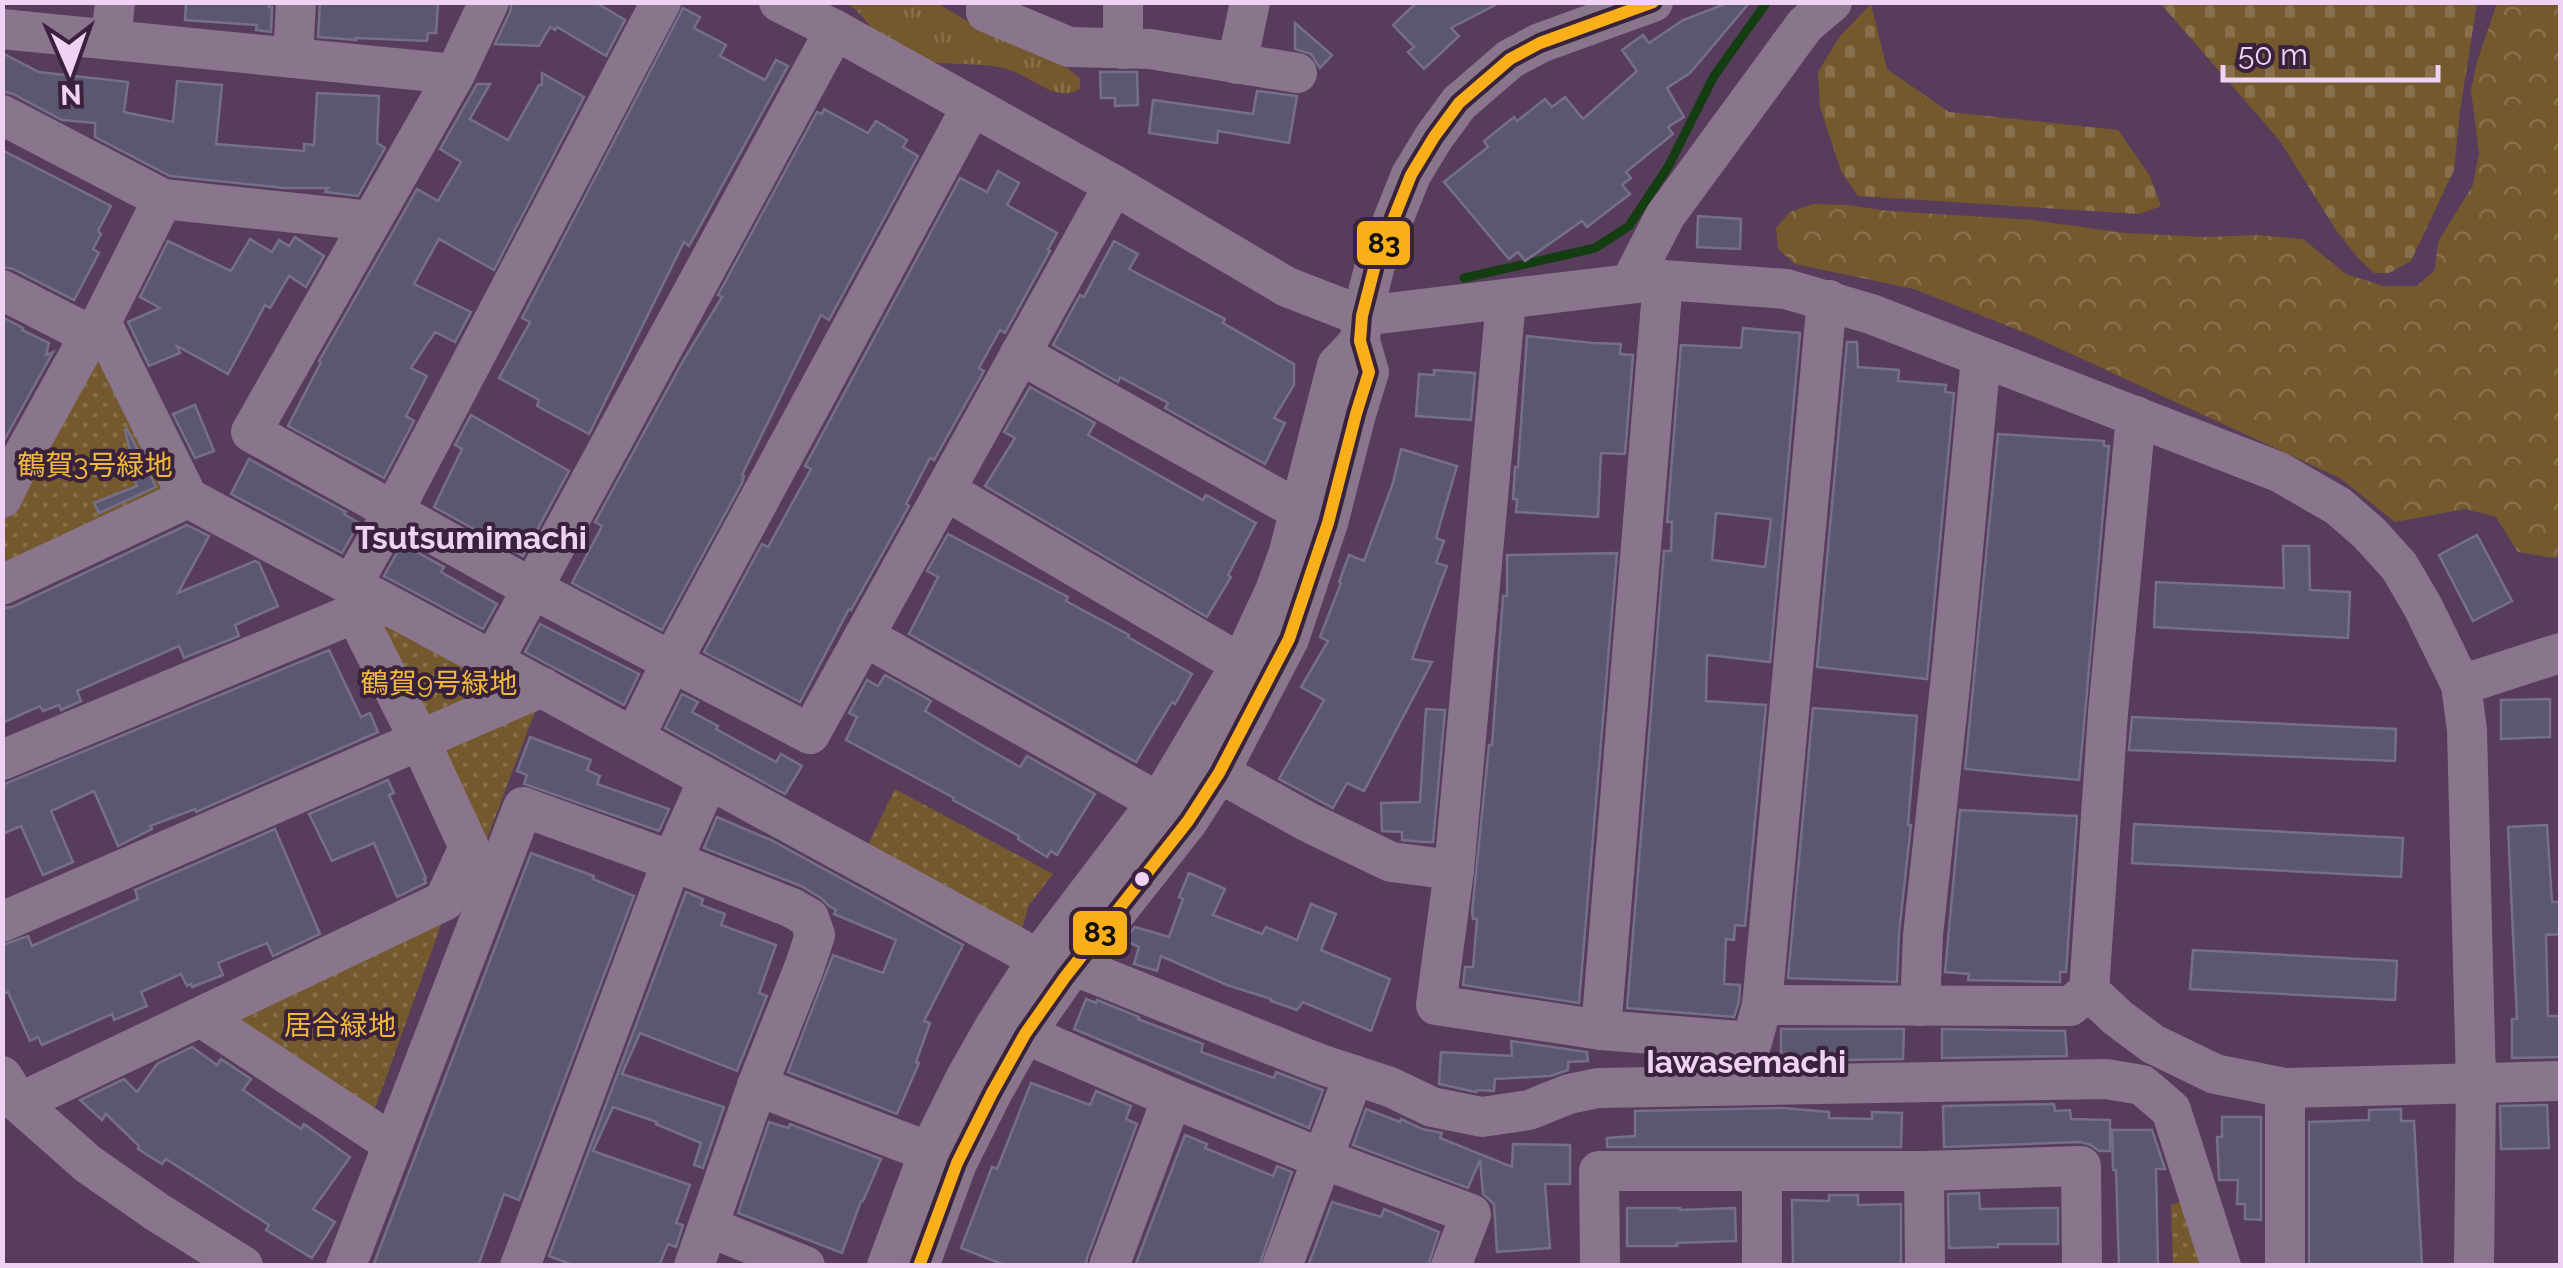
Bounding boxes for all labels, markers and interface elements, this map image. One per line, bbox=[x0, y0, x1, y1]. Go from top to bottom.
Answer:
north arrow bbox=[20, 20, 120, 120]
scale bar bbox=[2223, 20, 2438, 82]
text: 50 m bbox=[2238, 37, 2308, 72]
text: N bbox=[60, 78, 82, 111]
line badge: 83 bbox=[1355, 219, 1412, 267]
text: 83 bbox=[1368, 227, 1400, 260]
park label: 鶴賀3号緑地 bbox=[18, 449, 172, 482]
district label: Tsutsumimachi bbox=[355, 519, 587, 556]
park label: 鶴賀9号緑地 bbox=[361, 667, 517, 700]
unlabelled marker bbox=[1132, 869, 1152, 889]
line badge: 83 bbox=[1071, 909, 1129, 957]
text: 83 bbox=[1084, 916, 1116, 949]
park label: 居合緑地 bbox=[284, 1009, 396, 1042]
district label: Iawasemachi bbox=[1646, 1043, 1846, 1080]

